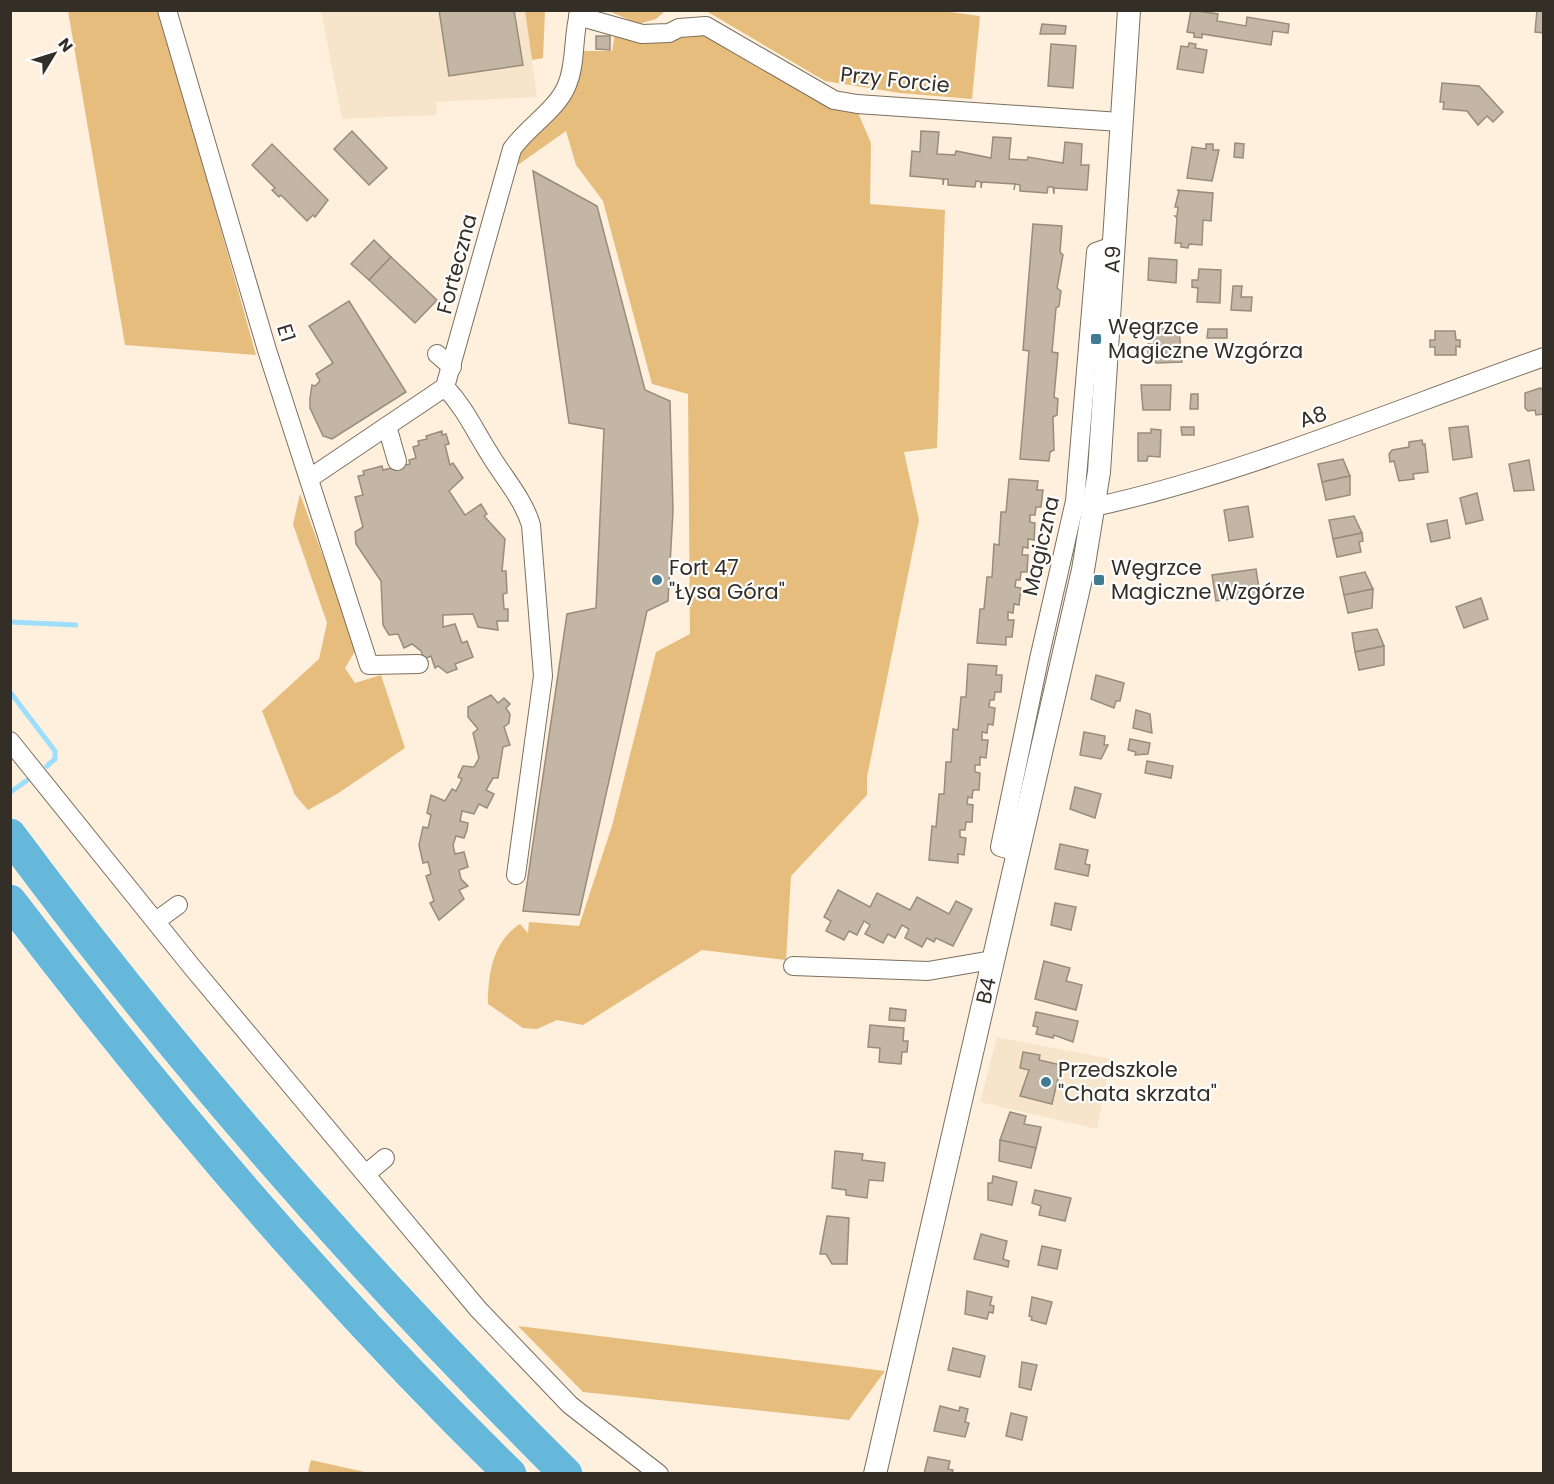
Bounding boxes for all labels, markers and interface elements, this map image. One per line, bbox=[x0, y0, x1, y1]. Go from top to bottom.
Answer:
north arrow bbox=[24, 24, 84, 84]
text: N bbox=[53, 33, 78, 57]
street label: Przy Forcie bbox=[839, 59, 951, 100]
street label: Forteczna bbox=[429, 211, 484, 317]
street label: A9 bbox=[1097, 245, 1128, 274]
place label: Węgrzce Magiczne Wzgórza bbox=[1108, 312, 1303, 365]
street label: E1 bbox=[270, 320, 303, 345]
marker: Węgrzce Magiczne Wzgórza bbox=[1089, 332, 1103, 346]
street label: A8 bbox=[1295, 398, 1331, 435]
street label: Magiczna bbox=[1015, 493, 1066, 599]
place label: Fort 47 "Łysa Góra" bbox=[669, 553, 785, 606]
place label: Węgrzce Magiczne Wzgórze bbox=[1111, 553, 1305, 606]
marker: Fort 47 "Łysa Góra" bbox=[650, 573, 664, 587]
marker: Węgrzce Magiczne Wzgórze bbox=[1092, 573, 1106, 587]
street label: B4 bbox=[969, 975, 1003, 1006]
place label: Przedszkole "Chata skrzata" bbox=[1058, 1055, 1217, 1108]
marker: Przedszkole "Chata skrzata" bbox=[1039, 1075, 1053, 1089]

